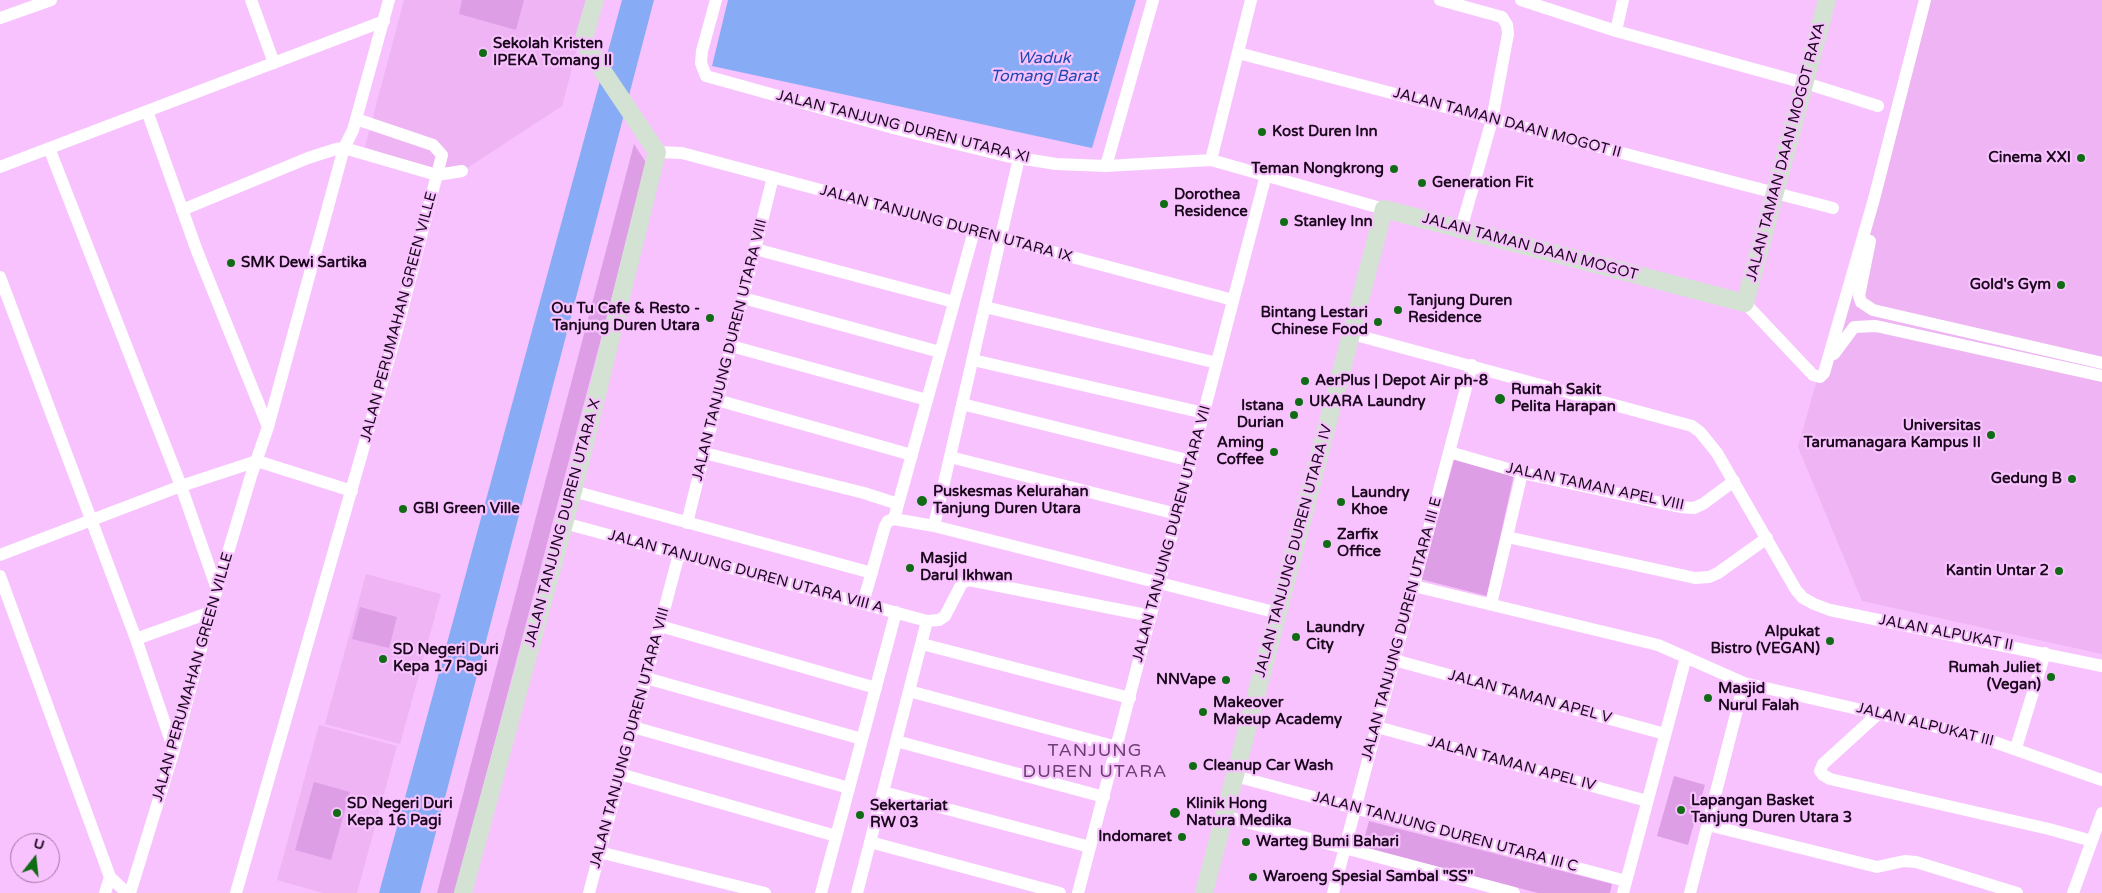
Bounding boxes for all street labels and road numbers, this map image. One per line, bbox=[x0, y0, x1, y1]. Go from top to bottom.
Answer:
street label: JALAN TAMAN DAAN MOGOT RAYA bbox=[1743, 21, 1829, 283]
street label: JALAN TAMAN DAAN MOGOT II bbox=[1391, 84, 1623, 162]
street label: JALAN TANJUNG DUREN UTARA XI bbox=[774, 87, 1032, 167]
street label: JALAN TANJUNG DUREN UTARA IX bbox=[818, 182, 1074, 266]
street label: JALAN PERUMAHAN GREEN VILLE bbox=[357, 190, 441, 444]
street label: JALAN TAMAN DAAN MOGOT bbox=[1420, 209, 1640, 285]
street label: JALAN TANJUNG DUREN UTARA VIII bbox=[689, 217, 771, 483]
street label: JALAN TANJUNG DUREN UTARA X bbox=[521, 397, 605, 649]
street label: JALAN TANJUNG DUREN UTARA VII bbox=[1129, 404, 1215, 664]
street label: JALAN TANJUNG DUREN UTARA IV bbox=[1252, 423, 1336, 679]
street label: JALAN TAMAN APEL VIII bbox=[1504, 459, 1686, 515]
street label: JALAN TANJUNG DUREN UTARA III E bbox=[1358, 495, 1446, 763]
street label: JALAN TANJUNG DUREN UTARA VIII A bbox=[606, 526, 886, 618]
street label: JALAN PERUMAHAN GREEN VILLE bbox=[149, 550, 237, 804]
street label: JALAN TANJUNG DUREN UTARA VIII bbox=[586, 606, 674, 870]
street label: JALAN ALPUKAT II bbox=[1877, 611, 2015, 655]
street label: JALAN TAMAN APEL V bbox=[1446, 667, 1614, 727]
street label: JALAN ALPUKAT III bbox=[1855, 699, 1995, 751]
street label: JALAN TAMAN APEL IV bbox=[1426, 733, 1598, 795]
street label: JALAN TANJUNG DUREN UTARA III C bbox=[1311, 788, 1579, 876]

